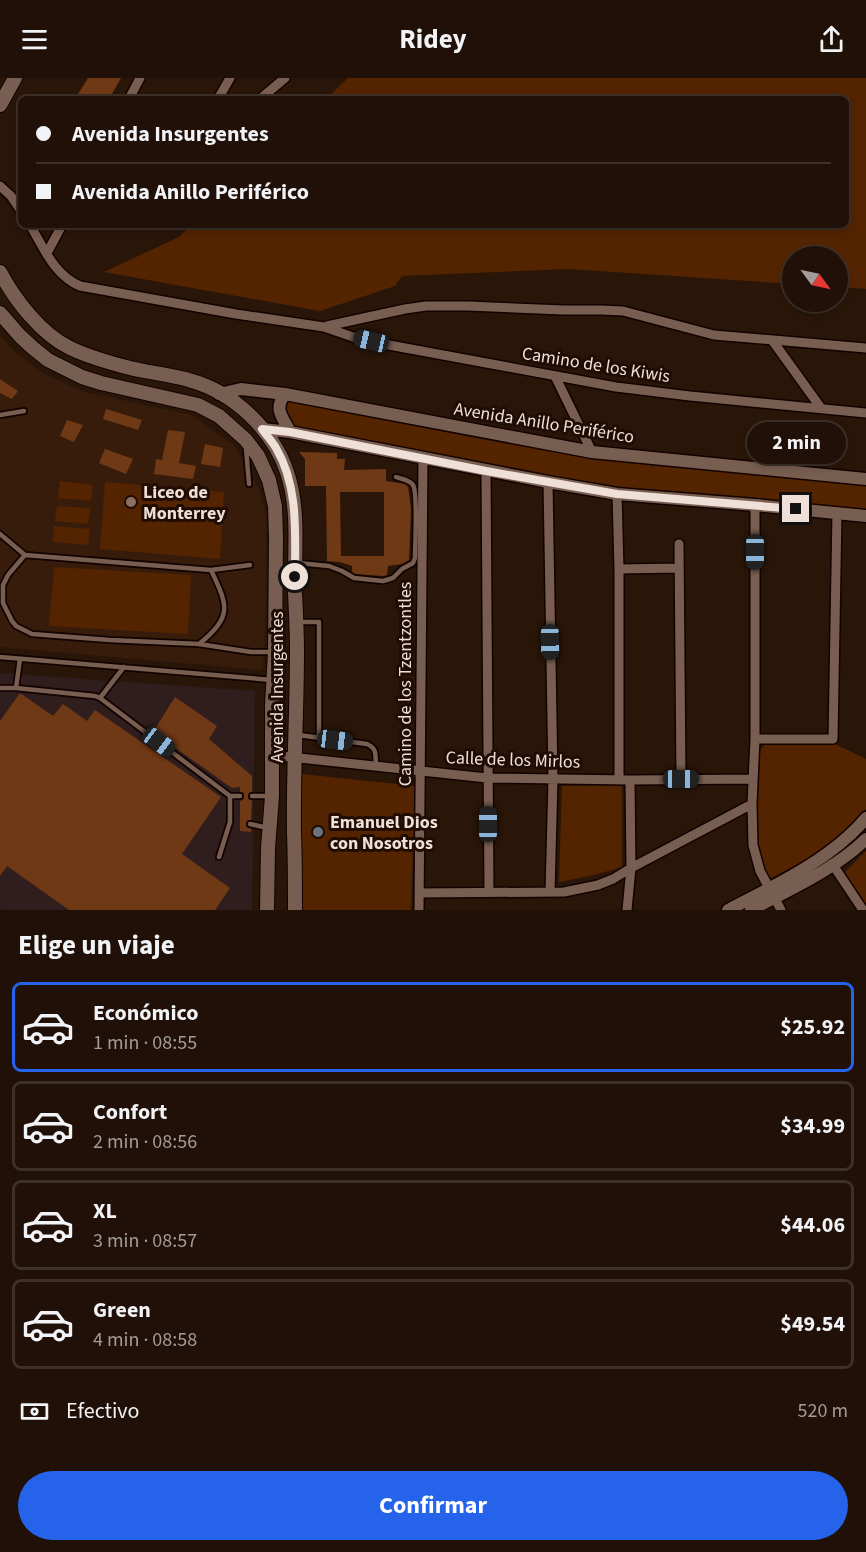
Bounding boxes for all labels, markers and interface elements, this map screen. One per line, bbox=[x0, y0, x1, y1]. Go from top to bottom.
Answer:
text: Ridey bbox=[399, 20, 467, 59]
icon: menu bbox=[18, 23, 51, 56]
icon: share bbox=[815, 23, 848, 56]
text: Avenida Insurgentes bbox=[72, 118, 269, 150]
text: Avenida Anillo Periférico bbox=[72, 176, 309, 208]
north arrow bbox=[782, 246, 848, 312]
map controls bbox=[782, 246, 848, 312]
car bbox=[351, 328, 391, 354]
street label: Camino de los Kiwis bbox=[520, 341, 672, 389]
street label: Avenida Anillo Periférico bbox=[452, 396, 636, 450]
callout: 2 min bbox=[746, 422, 846, 464]
text: 2 min bbox=[772, 429, 821, 457]
place label: Liceo de Monterrey bbox=[143, 480, 226, 526]
marker: Liceo de Monterrey bbox=[124, 495, 138, 509]
route end bbox=[782, 495, 809, 522]
car bbox=[746, 534, 764, 570]
route start bbox=[281, 563, 308, 590]
street label: Camino de los Tzentzontles bbox=[393, 582, 418, 786]
street label: Avenida Insurgentes bbox=[265, 611, 290, 763]
car bbox=[541, 624, 559, 660]
car bbox=[139, 724, 179, 760]
car bbox=[316, 729, 354, 751]
street label: Calle de los Mirlos bbox=[445, 745, 581, 775]
car bbox=[663, 770, 699, 788]
car bbox=[479, 806, 497, 842]
place label: Emanuel Dios con Nosotros bbox=[330, 810, 438, 856]
marker: Emanuel Dios con Nosotros bbox=[311, 825, 325, 839]
text: Elige un viaje bbox=[18, 926, 175, 965]
text: Económico bbox=[93, 997, 198, 1029]
icon: car bbox=[21, 1000, 75, 1054]
text: $25.92 bbox=[780, 1011, 845, 1043]
text: 1 min · 08:55 bbox=[93, 1029, 197, 1057]
text: Confort bbox=[93, 1096, 167, 1128]
icon: car bbox=[21, 1099, 75, 1153]
text: $34.99 bbox=[780, 1110, 845, 1142]
text: 2 min · 08:56 bbox=[93, 1128, 197, 1156]
text: XL bbox=[93, 1195, 117, 1227]
icon: car bbox=[21, 1198, 75, 1252]
text: $44.06 bbox=[780, 1209, 845, 1241]
text: 3 min · 08:57 bbox=[93, 1227, 197, 1255]
text: Green bbox=[93, 1294, 151, 1326]
icon: car bbox=[21, 1297, 75, 1351]
text: $49.54 bbox=[780, 1308, 845, 1340]
text: 4 min · 08:58 bbox=[93, 1326, 197, 1354]
icon: cash bbox=[18, 1395, 51, 1428]
text: Efectivo bbox=[66, 1395, 140, 1427]
text: 520 m bbox=[798, 1397, 848, 1425]
button: Confirmar bbox=[18, 1471, 848, 1540]

